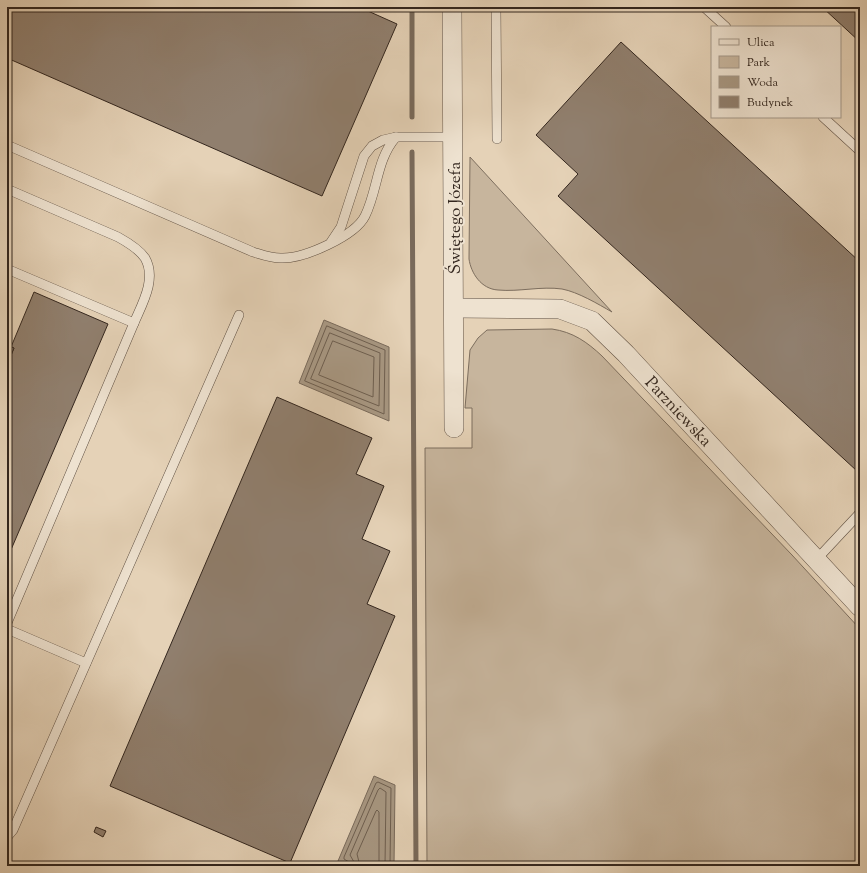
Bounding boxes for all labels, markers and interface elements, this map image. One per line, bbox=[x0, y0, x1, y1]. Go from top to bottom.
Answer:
legend bbox=[711, 26, 841, 118]
text: Ulica bbox=[747, 34, 775, 52]
text: Park bbox=[747, 54, 770, 72]
text: Woda bbox=[747, 74, 779, 92]
text: Budynek bbox=[747, 94, 794, 112]
street label: Świętego Józefa bbox=[444, 162, 468, 274]
street label: Parzniewska bbox=[639, 372, 717, 453]

